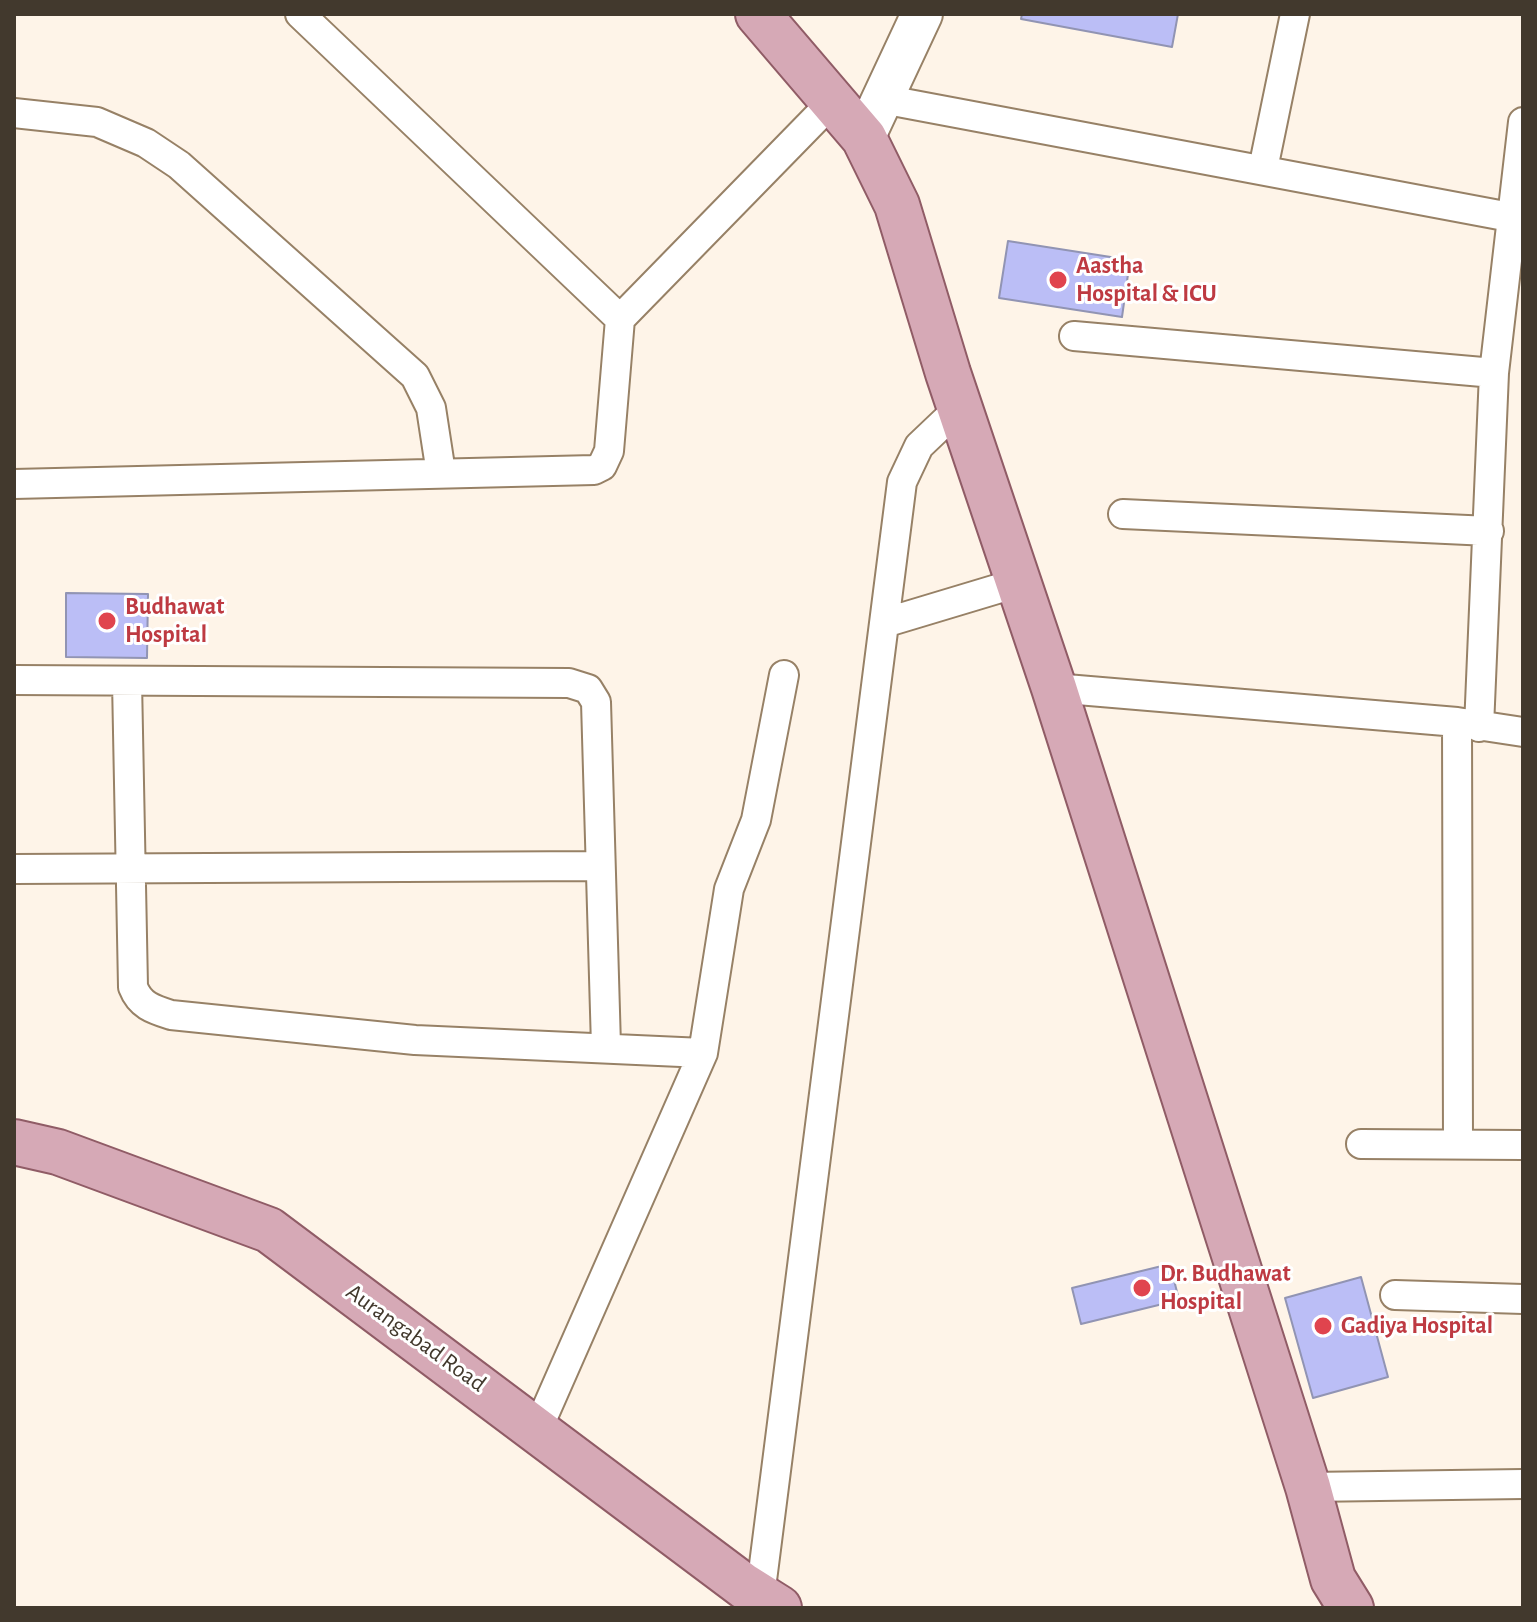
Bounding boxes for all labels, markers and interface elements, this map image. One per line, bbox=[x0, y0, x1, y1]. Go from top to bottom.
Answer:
place label: Aastha Hospital & ICU bbox=[1076, 252, 1217, 308]
marker: Aastha Hospital & ICU bbox=[1047, 269, 1069, 291]
place label: Budhawat Hospital bbox=[125, 593, 224, 649]
marker: Budhawat Hospital bbox=[96, 610, 118, 632]
place label: Dr. Budhawat Hospital bbox=[1160, 1260, 1291, 1316]
marker: Dr. Budhawat Hospital bbox=[1131, 1277, 1153, 1299]
street label: Aurangabad Road bbox=[340, 1278, 492, 1398]
place label: Gadiya Hospital bbox=[1341, 1312, 1493, 1340]
marker: Gadiya Hospital bbox=[1312, 1315, 1334, 1337]

